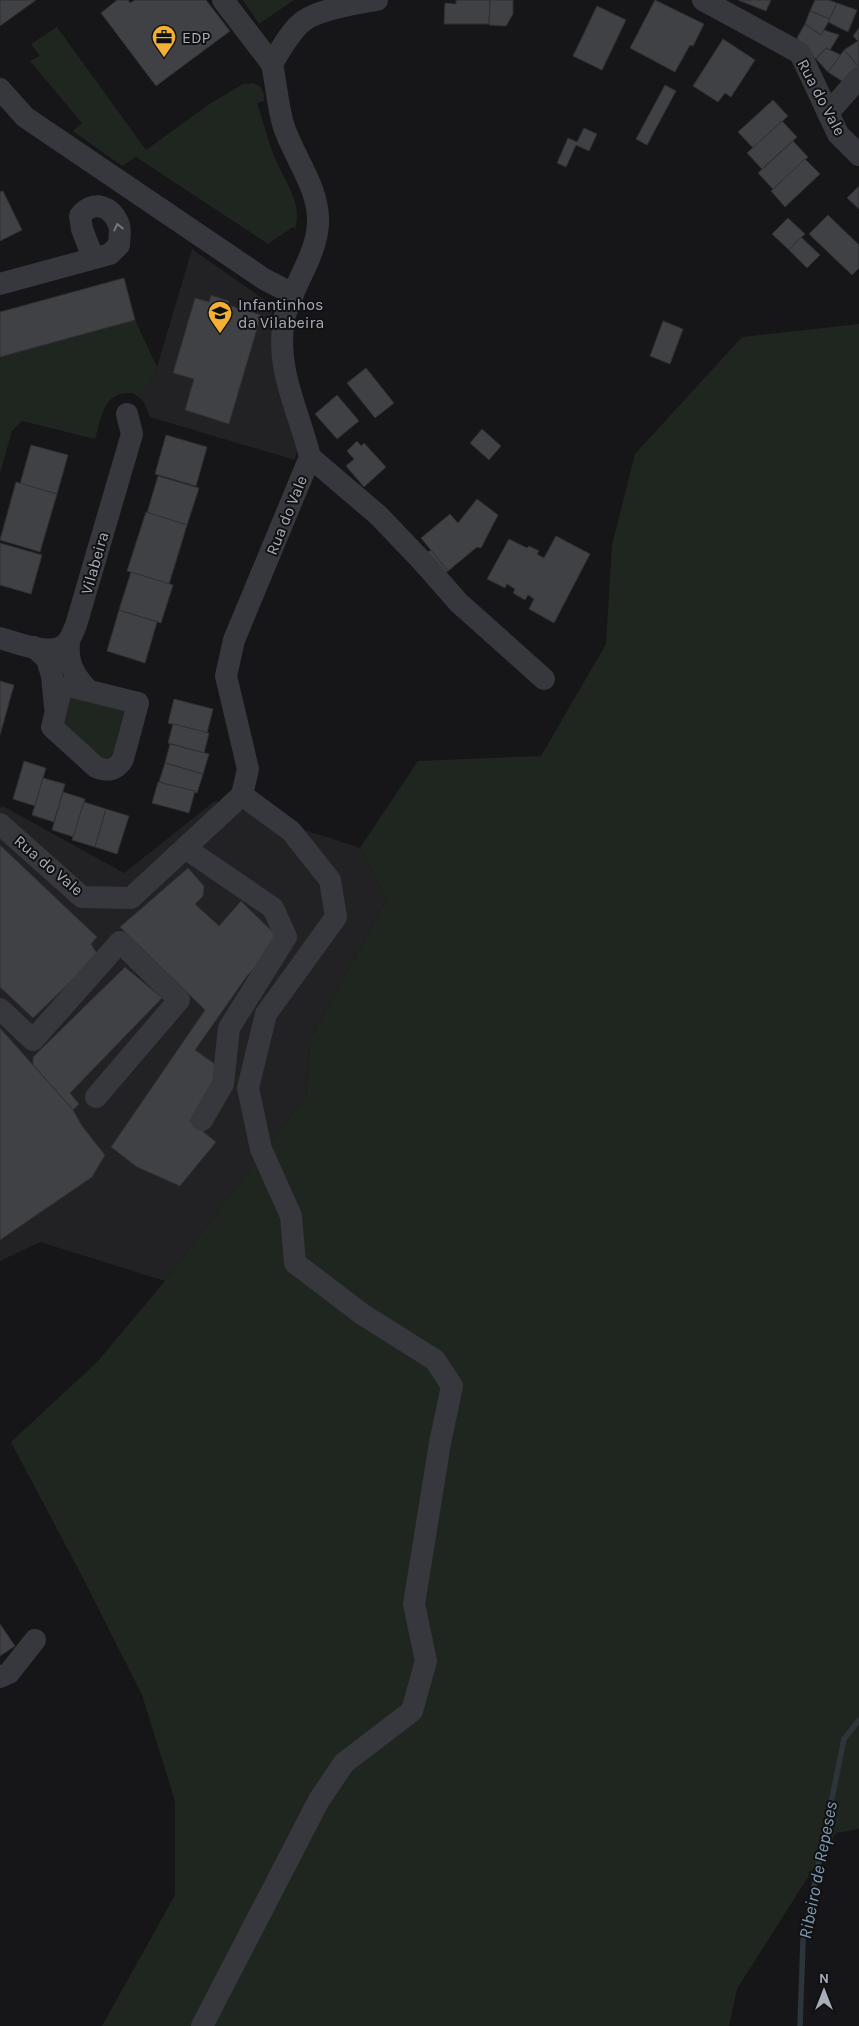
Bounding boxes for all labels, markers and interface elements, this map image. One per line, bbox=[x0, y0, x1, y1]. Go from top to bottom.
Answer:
office icon: EDP bbox=[151, 24, 177, 58]
place label: EDP bbox=[182, 28, 211, 47]
street label: Rua do Vale bbox=[793, 56, 850, 139]
one-way arrow bbox=[113, 223, 123, 232]
place label: Infantinhos da Vilabeira bbox=[238, 295, 324, 332]
school or university icon: Infantinhos da Vilabeira bbox=[207, 300, 233, 334]
street label: Rua do Vale bbox=[262, 473, 311, 558]
street label: Vilabeira bbox=[77, 530, 112, 597]
street label: Rua do Vale bbox=[10, 831, 87, 900]
water label: Ribeiro de Repeses bbox=[794, 1799, 842, 1941]
north arrow bbox=[799, 1966, 849, 2016]
text: N bbox=[819, 1970, 829, 1987]

